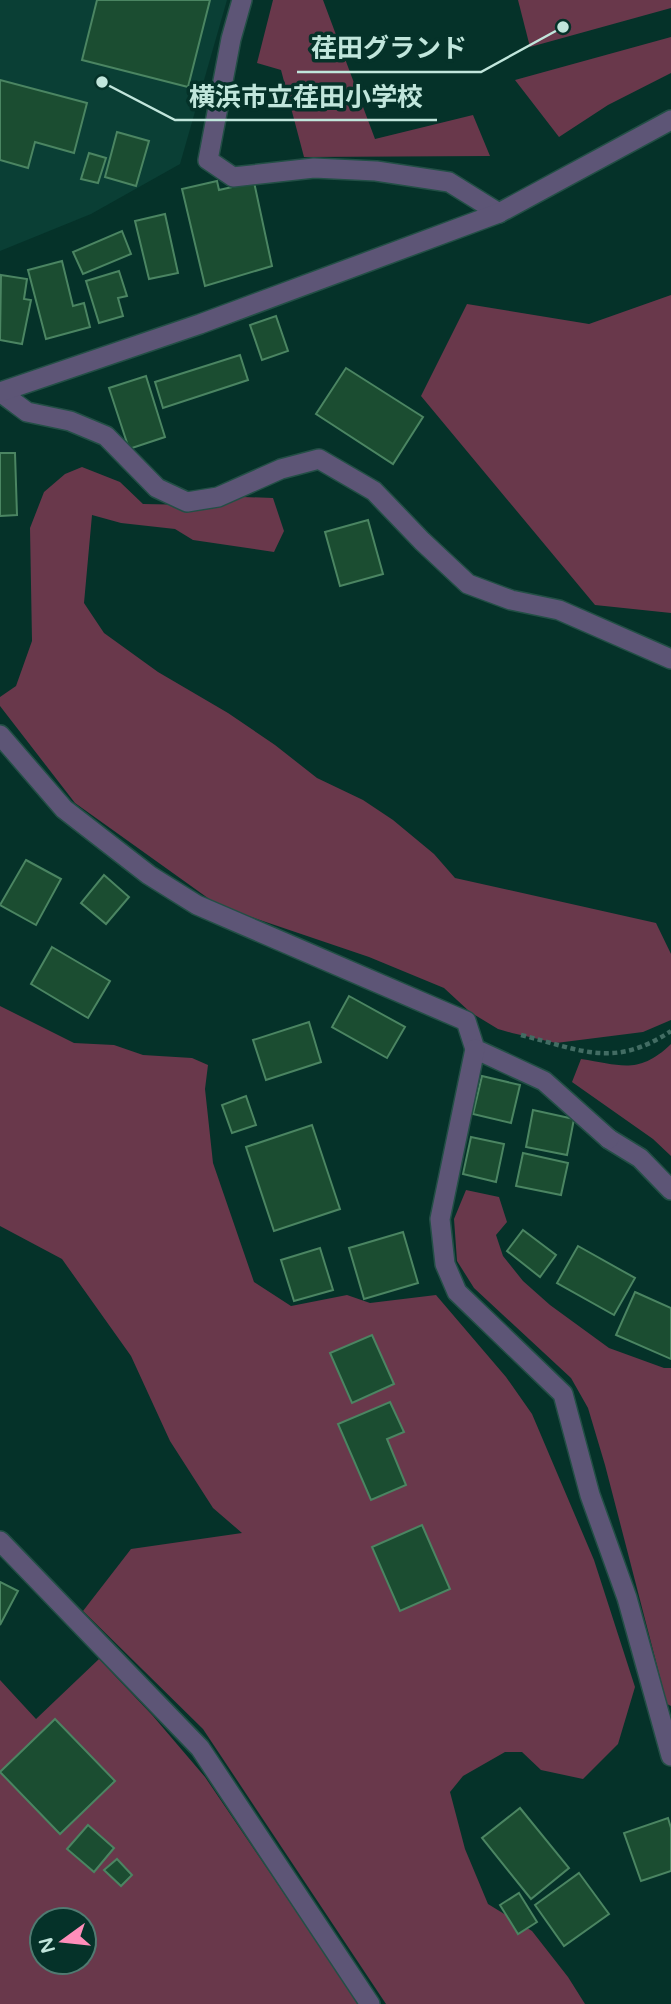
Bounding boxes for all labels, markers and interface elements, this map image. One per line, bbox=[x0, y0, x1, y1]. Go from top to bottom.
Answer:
callout: 荏田グランド bbox=[297, 25, 481, 72]
text: 荏田グランド bbox=[311, 33, 467, 64]
callout: 横浜市立荏田小学校 bbox=[175, 73, 437, 120]
text: 横浜市立荏田小学校 bbox=[189, 82, 423, 113]
north arrow bbox=[28, 1906, 98, 1976]
text: N bbox=[35, 1935, 60, 1955]

